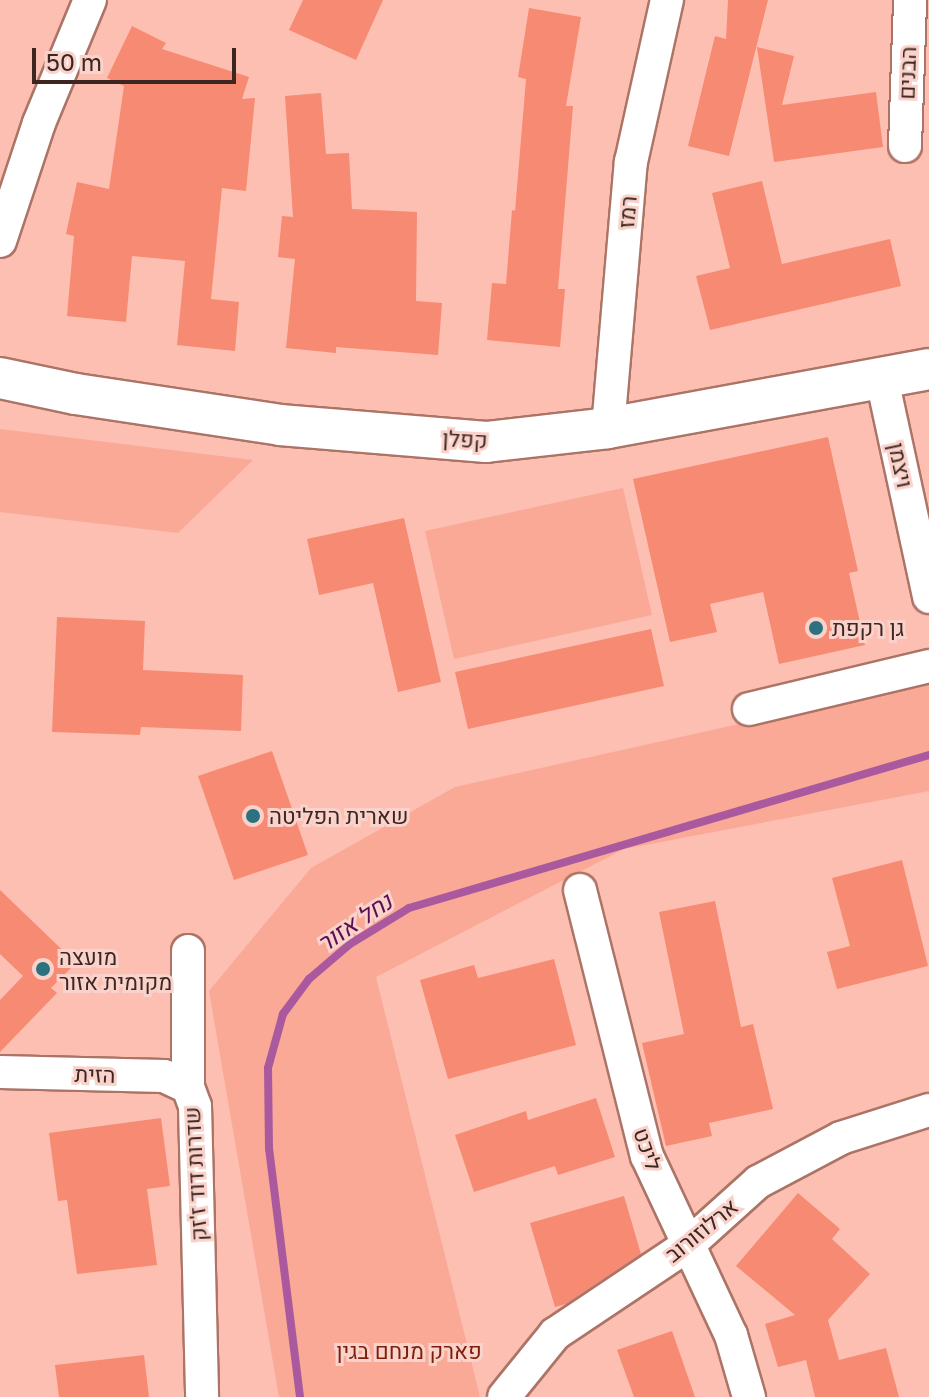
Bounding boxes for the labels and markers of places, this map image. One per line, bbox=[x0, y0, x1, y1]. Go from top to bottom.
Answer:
place label: גן רקפת bbox=[832, 615, 904, 641]
marker: גן רקפת bbox=[807, 619, 825, 637]
place label: שארית הפליטה bbox=[269, 803, 408, 829]
marker: שארית הפליטה bbox=[244, 807, 262, 825]
place label: מועצה מקומית אזור bbox=[59, 943, 172, 994]
marker: מועצה מקומית אזור bbox=[34, 960, 52, 978]

